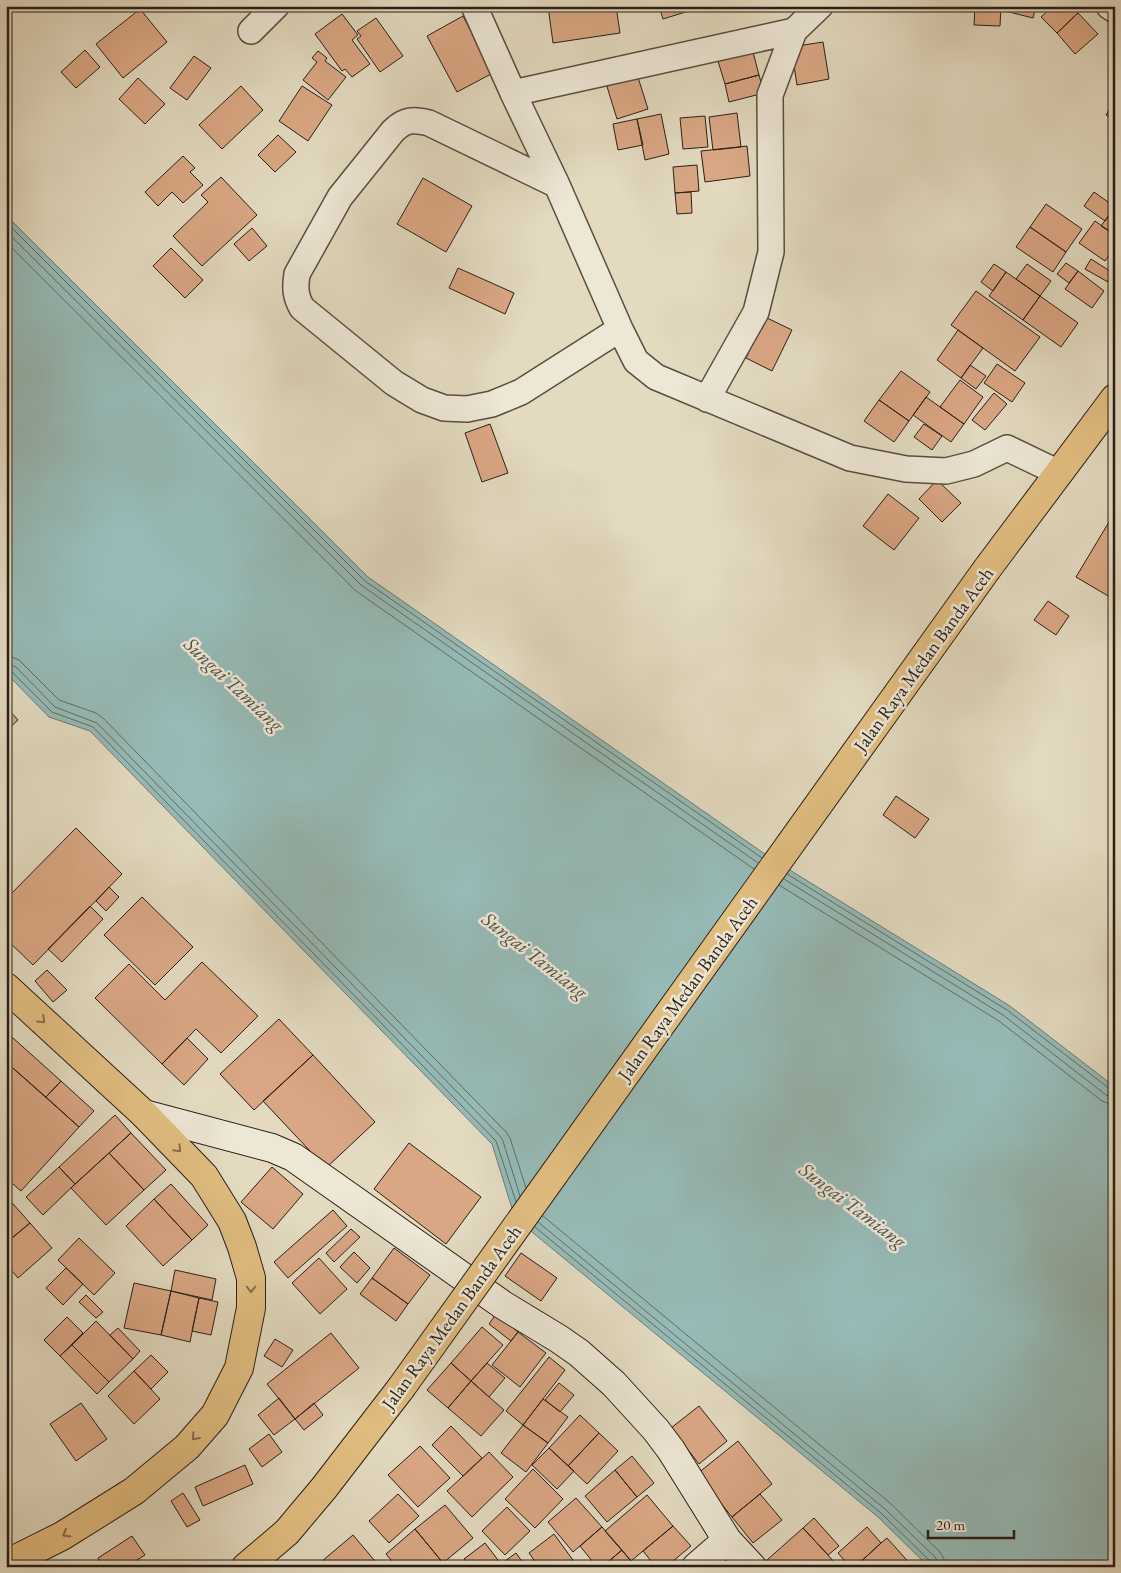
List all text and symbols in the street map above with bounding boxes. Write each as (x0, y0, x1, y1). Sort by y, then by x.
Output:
street label: Jalan Raya Medan Banda Aceh (847, 562, 999, 758)
water label: Sungai Tamiang (178, 630, 290, 737)
street label: Jalan Raya Medan Banda Aceh (611, 891, 763, 1087)
water label: Sungai Tamiang (476, 905, 594, 1005)
one-way arrow (37, 1014, 46, 1023)
one-way arrow (172, 1143, 181, 1152)
water label: Sungai Tamiang (794, 1156, 912, 1254)
street label: Jalan Raya Medan Banda Aceh (375, 1220, 527, 1416)
one-way arrow (246, 1286, 256, 1293)
one-way arrow (192, 1432, 201, 1441)
scale bar (928, 1508, 1015, 1540)
text: 20 m (936, 1515, 965, 1534)
one-way arrow (62, 1528, 71, 1538)

